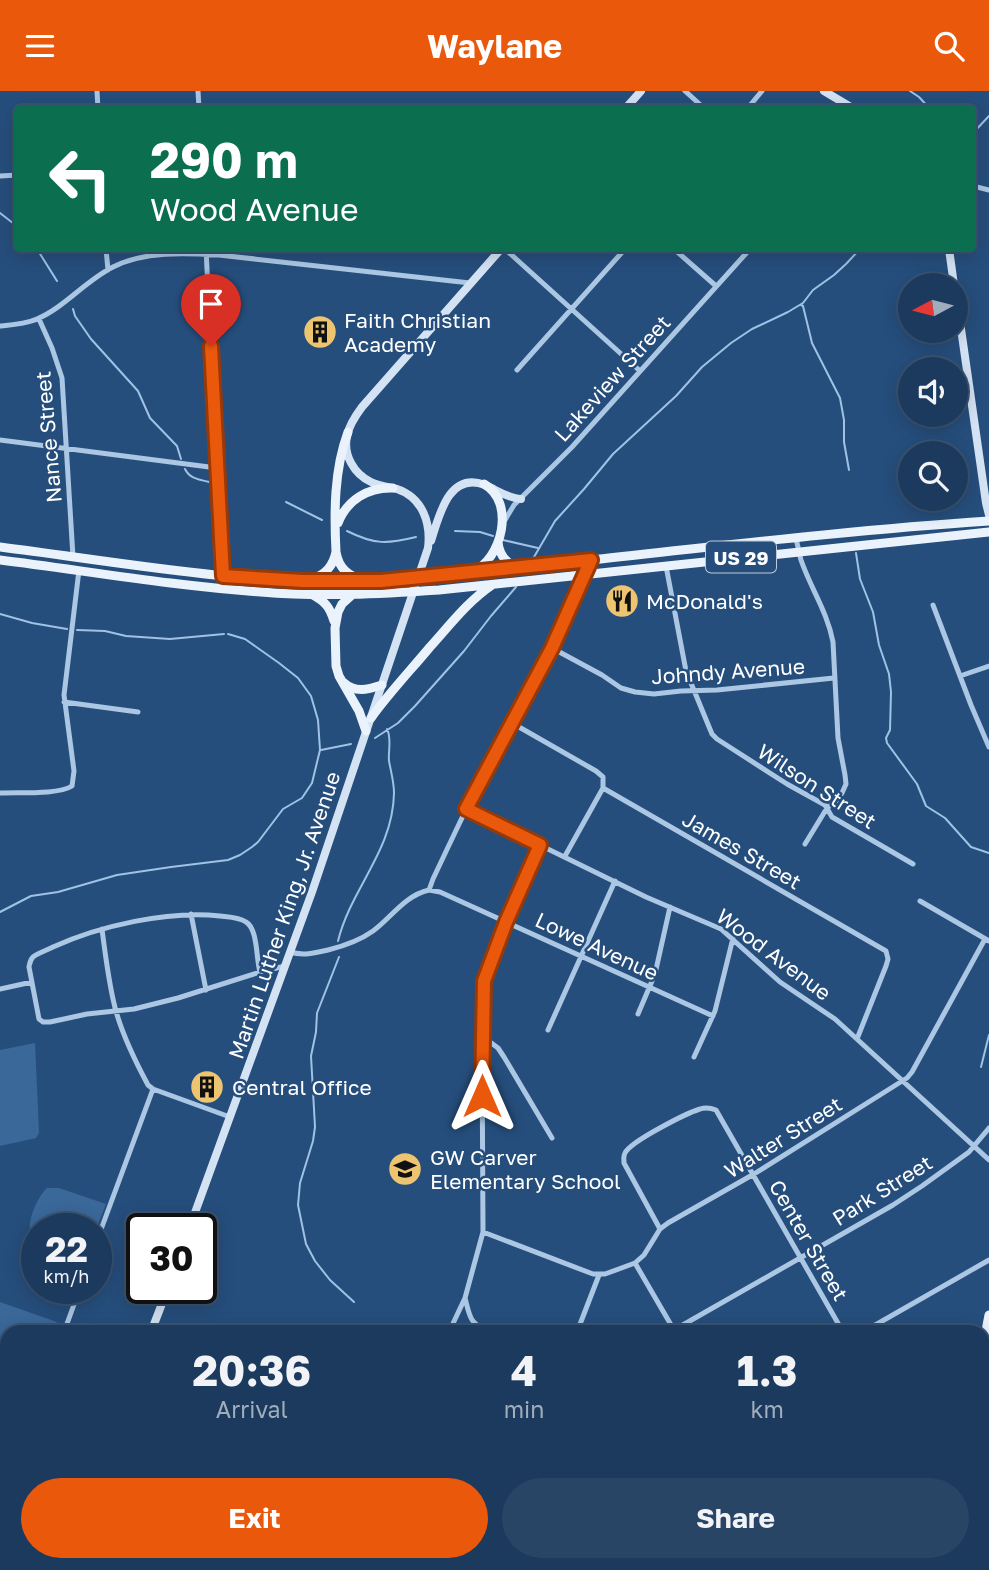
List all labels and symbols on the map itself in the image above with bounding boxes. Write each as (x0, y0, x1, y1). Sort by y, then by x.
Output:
north arrow (898, 273, 968, 343)
pin (181, 274, 241, 346)
place label: Faith Christian Academy (344, 307, 491, 357)
street label: Lakeview Street (548, 309, 676, 447)
building icon: Faith Christian Academy (301, 313, 339, 351)
street label: Nance Street (29, 370, 67, 504)
road number: US 29 (706, 541, 776, 572)
restaurant icon: McDonald's (603, 582, 641, 620)
place label: McDonald's (646, 588, 763, 614)
street label: Johndy Avenue (650, 653, 806, 689)
street label: Wilson Street (753, 738, 881, 834)
street label: Martin Luther King, Jr. Avenue (222, 768, 346, 1062)
street label: James Street (678, 806, 806, 894)
street label: Wood Avenue (712, 902, 836, 1006)
street label: Lowe Avenue (531, 906, 663, 986)
position arrow (445, 1059, 519, 1133)
building icon: Central Office (188, 1068, 226, 1106)
place label: Central Office (232, 1074, 372, 1100)
street label: Walter Street (719, 1091, 847, 1183)
place label: GW Carver Elementary School (430, 1144, 621, 1194)
street label: Park Street (827, 1149, 937, 1231)
school or university icon: GW Carver Elementary School (386, 1150, 424, 1188)
street label: Center Street (764, 1175, 854, 1305)
speed limit sign: 30 (126, 1213, 217, 1304)

